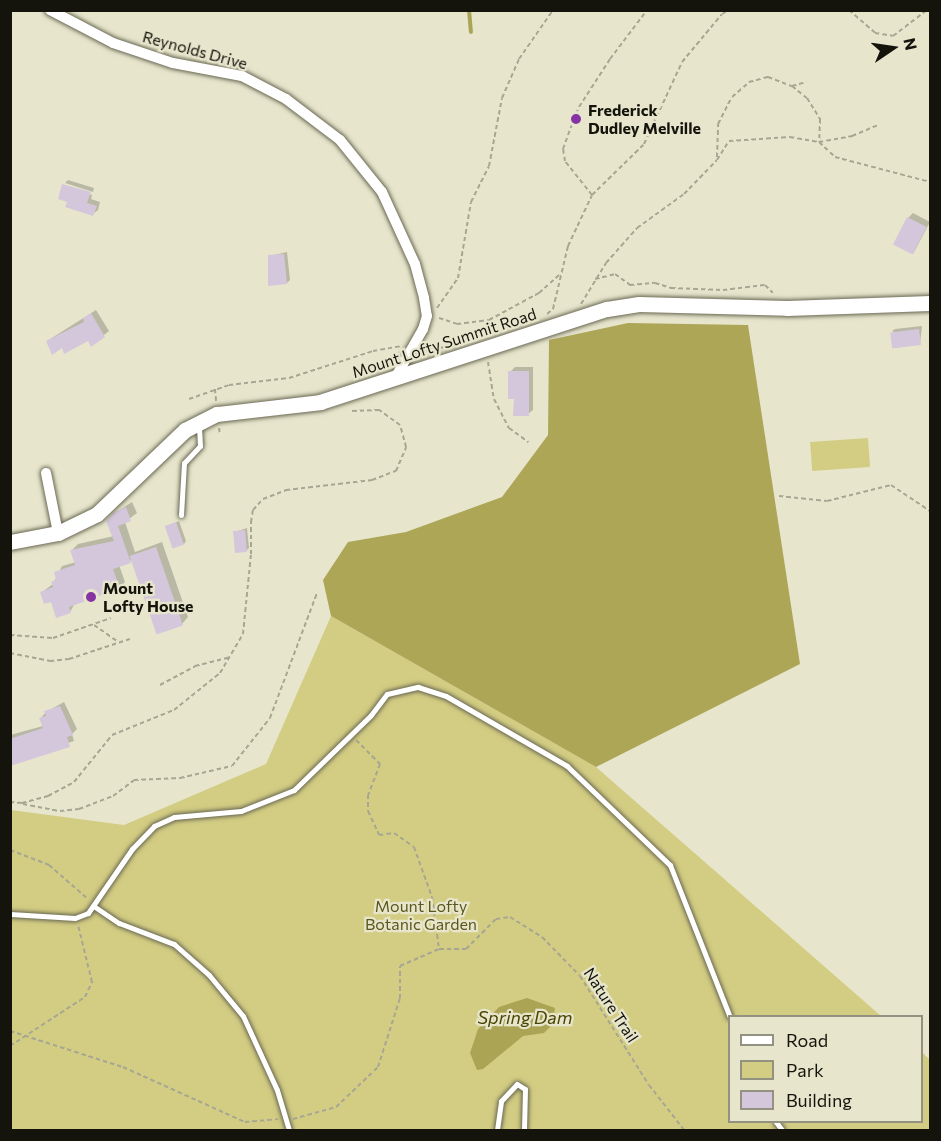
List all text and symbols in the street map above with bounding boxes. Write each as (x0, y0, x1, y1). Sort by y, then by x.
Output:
north arrow (863, 18, 923, 78)
street label: Reynolds Drive (140, 27, 250, 73)
text: N (900, 36, 922, 52)
place label: Frederick Dudley Melville (588, 100, 701, 138)
marker: Frederick Dudley Melville (569, 112, 583, 126)
street label: Mount Lofty Summit Road (349, 304, 539, 382)
place label: Mount Lofty House (103, 578, 194, 616)
marker: Mount Lofty House (84, 590, 98, 604)
park label: Mount Lofty Botanic Garden (365, 896, 477, 934)
street label: Nature Trail (580, 964, 642, 1046)
water label: Spring Dam (478, 1006, 572, 1028)
legend (728, 1015, 923, 1123)
text: Road (786, 1029, 828, 1051)
text: Park (786, 1059, 824, 1081)
text: Building (786, 1089, 852, 1111)

